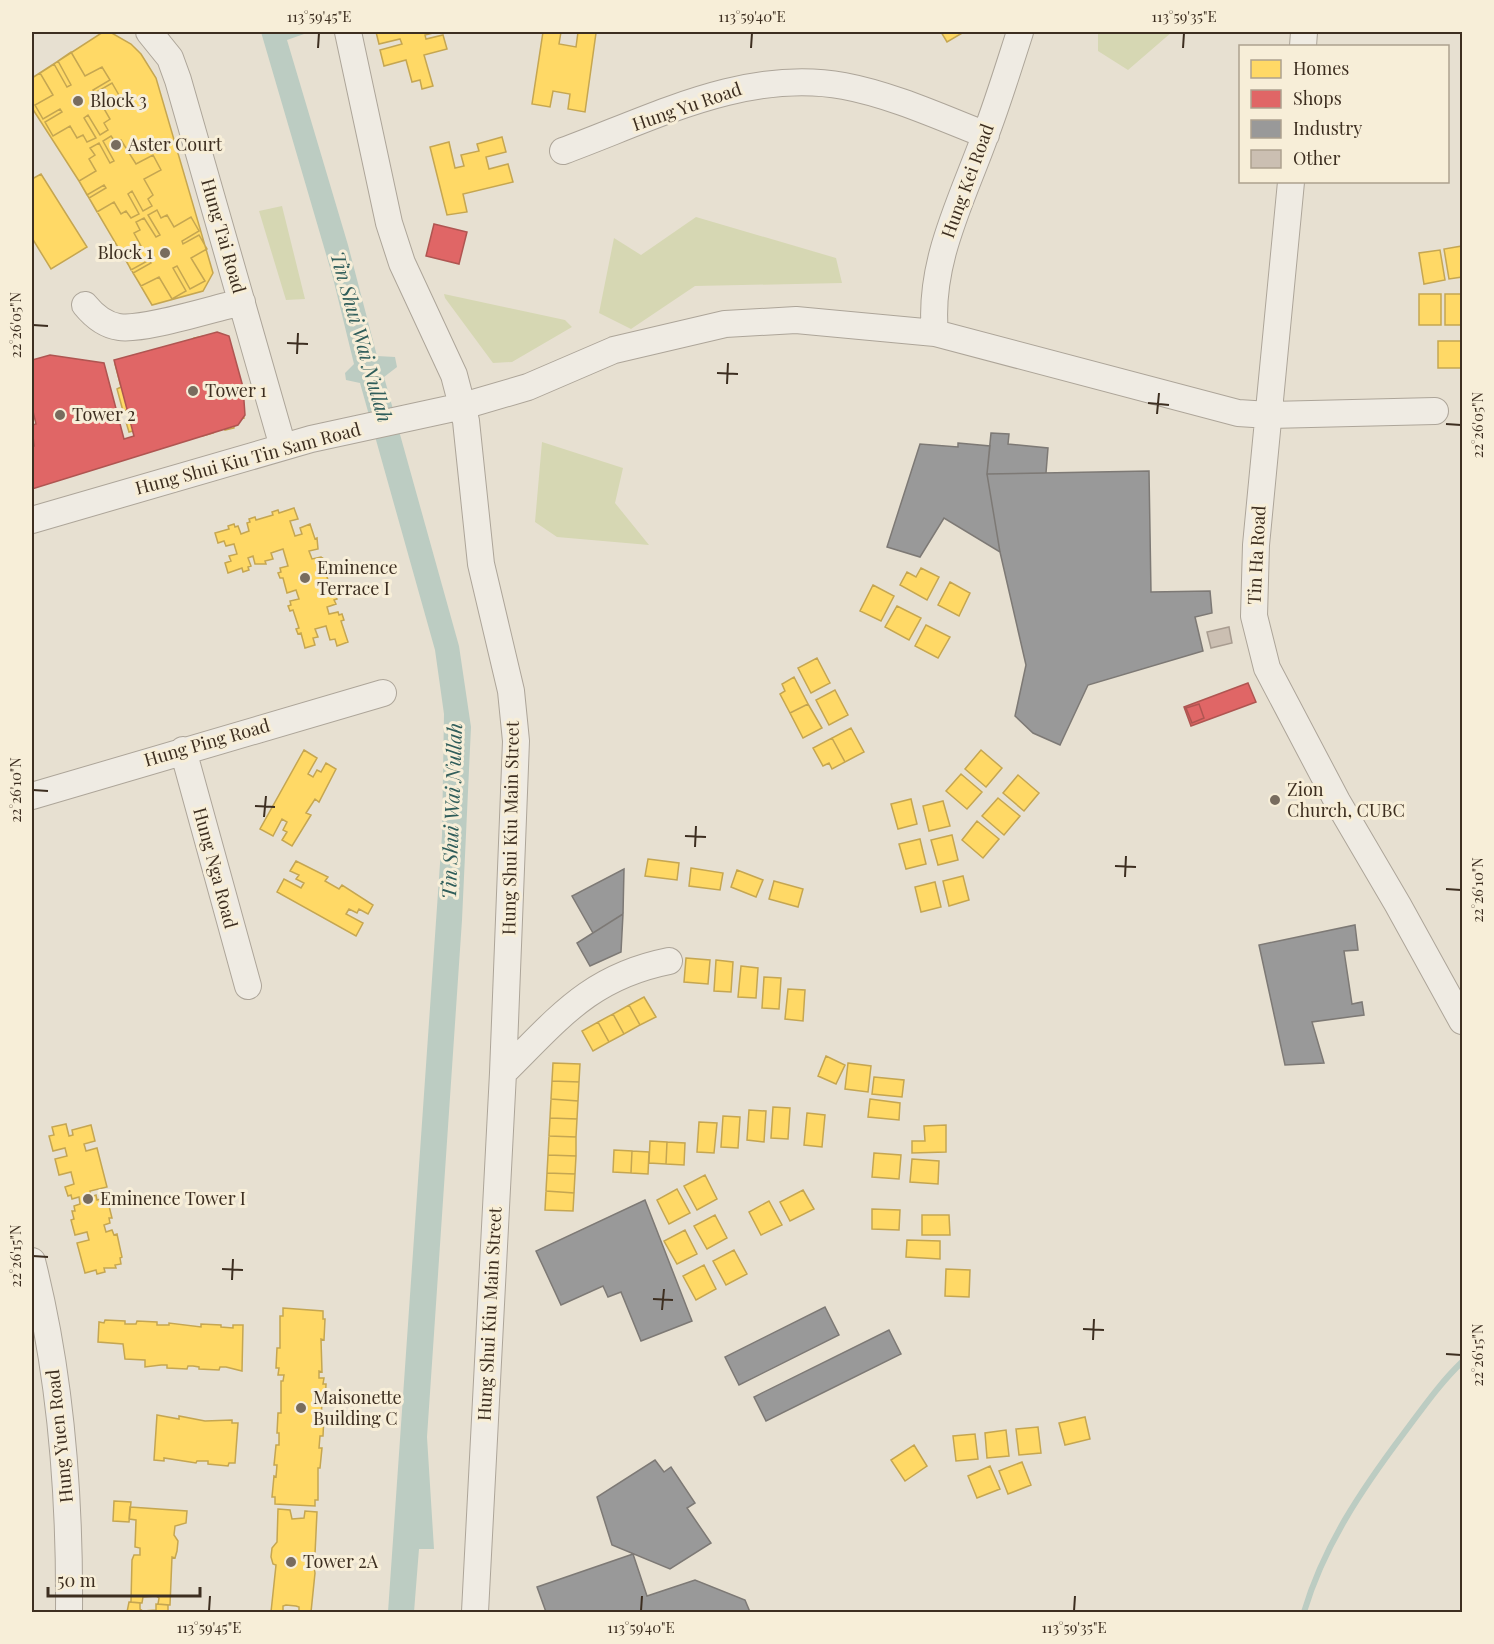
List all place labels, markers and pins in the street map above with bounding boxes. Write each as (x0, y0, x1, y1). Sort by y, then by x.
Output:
place label: Block 3 (90, 88, 147, 112)
marker: Block 3 (71, 94, 85, 108)
place label: Aster Court (127, 132, 223, 156)
marker: Aster Court (109, 138, 123, 152)
place label: Block 1 (98, 240, 153, 264)
marker: Block 1 (158, 246, 172, 260)
place label: Tower 1 (205, 378, 267, 402)
marker: Tower 1 (186, 384, 200, 398)
place label: Tower 2 (72, 402, 136, 426)
marker: Tower 2 (53, 408, 67, 422)
place label: Eminence Terrace I (317, 555, 398, 600)
marker: Eminence Terrace I (298, 571, 312, 585)
place label: Zion Church, CUBC (1287, 777, 1405, 822)
marker: Zion Church, CUBC (1268, 793, 1282, 807)
place label: Eminence Tower I (100, 1186, 246, 1210)
marker: Eminence Tower I (81, 1192, 95, 1206)
place label: Maisonette Building C (313, 1385, 402, 1430)
marker: Maisonette Building C (294, 1401, 308, 1415)
place label: Tower 2A (303, 1549, 379, 1573)
marker: Tower 2A (284, 1555, 298, 1569)

